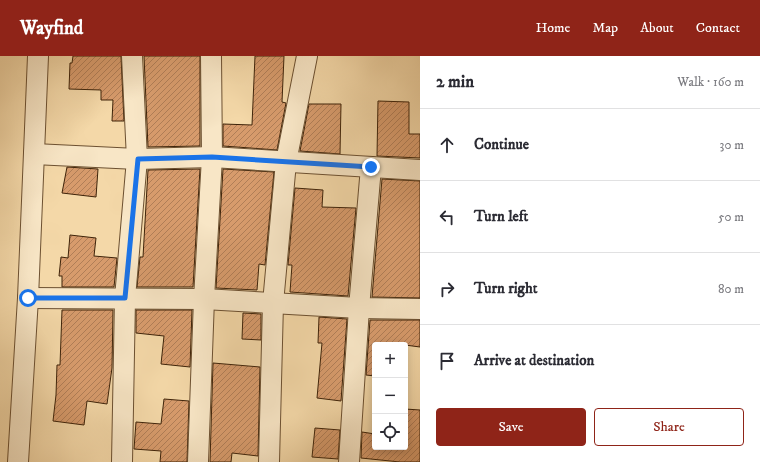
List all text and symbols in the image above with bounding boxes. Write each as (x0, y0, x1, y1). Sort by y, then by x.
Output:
text: Wayfind (20, 17, 83, 40)
text: Home (536, 19, 570, 37)
text: Map (592, 19, 618, 37)
text: About (640, 19, 674, 37)
text: Contact (696, 19, 740, 37)
text: 2 min (436, 71, 474, 93)
text: Walk · 160 m (677, 74, 744, 90)
icon: ahead (436, 134, 458, 156)
text: Continue (474, 135, 529, 154)
text: 30 m (720, 137, 744, 153)
route end (362, 158, 380, 176)
icon: left (436, 206, 458, 228)
text: Turn left (474, 207, 528, 226)
text: 50 m (718, 209, 744, 225)
icon: right (436, 278, 458, 300)
text: Turn right (474, 279, 537, 298)
text: 80 m (718, 281, 744, 297)
route start (19, 289, 37, 307)
map controls (372, 342, 408, 450)
button: + (372, 342, 408, 378)
icon: arrive (436, 350, 458, 372)
text: Arrive at destination (474, 351, 594, 370)
button: − (372, 378, 408, 414)
button: Save (436, 408, 586, 446)
button: Share (594, 408, 744, 446)
button: locate (372, 414, 408, 450)

